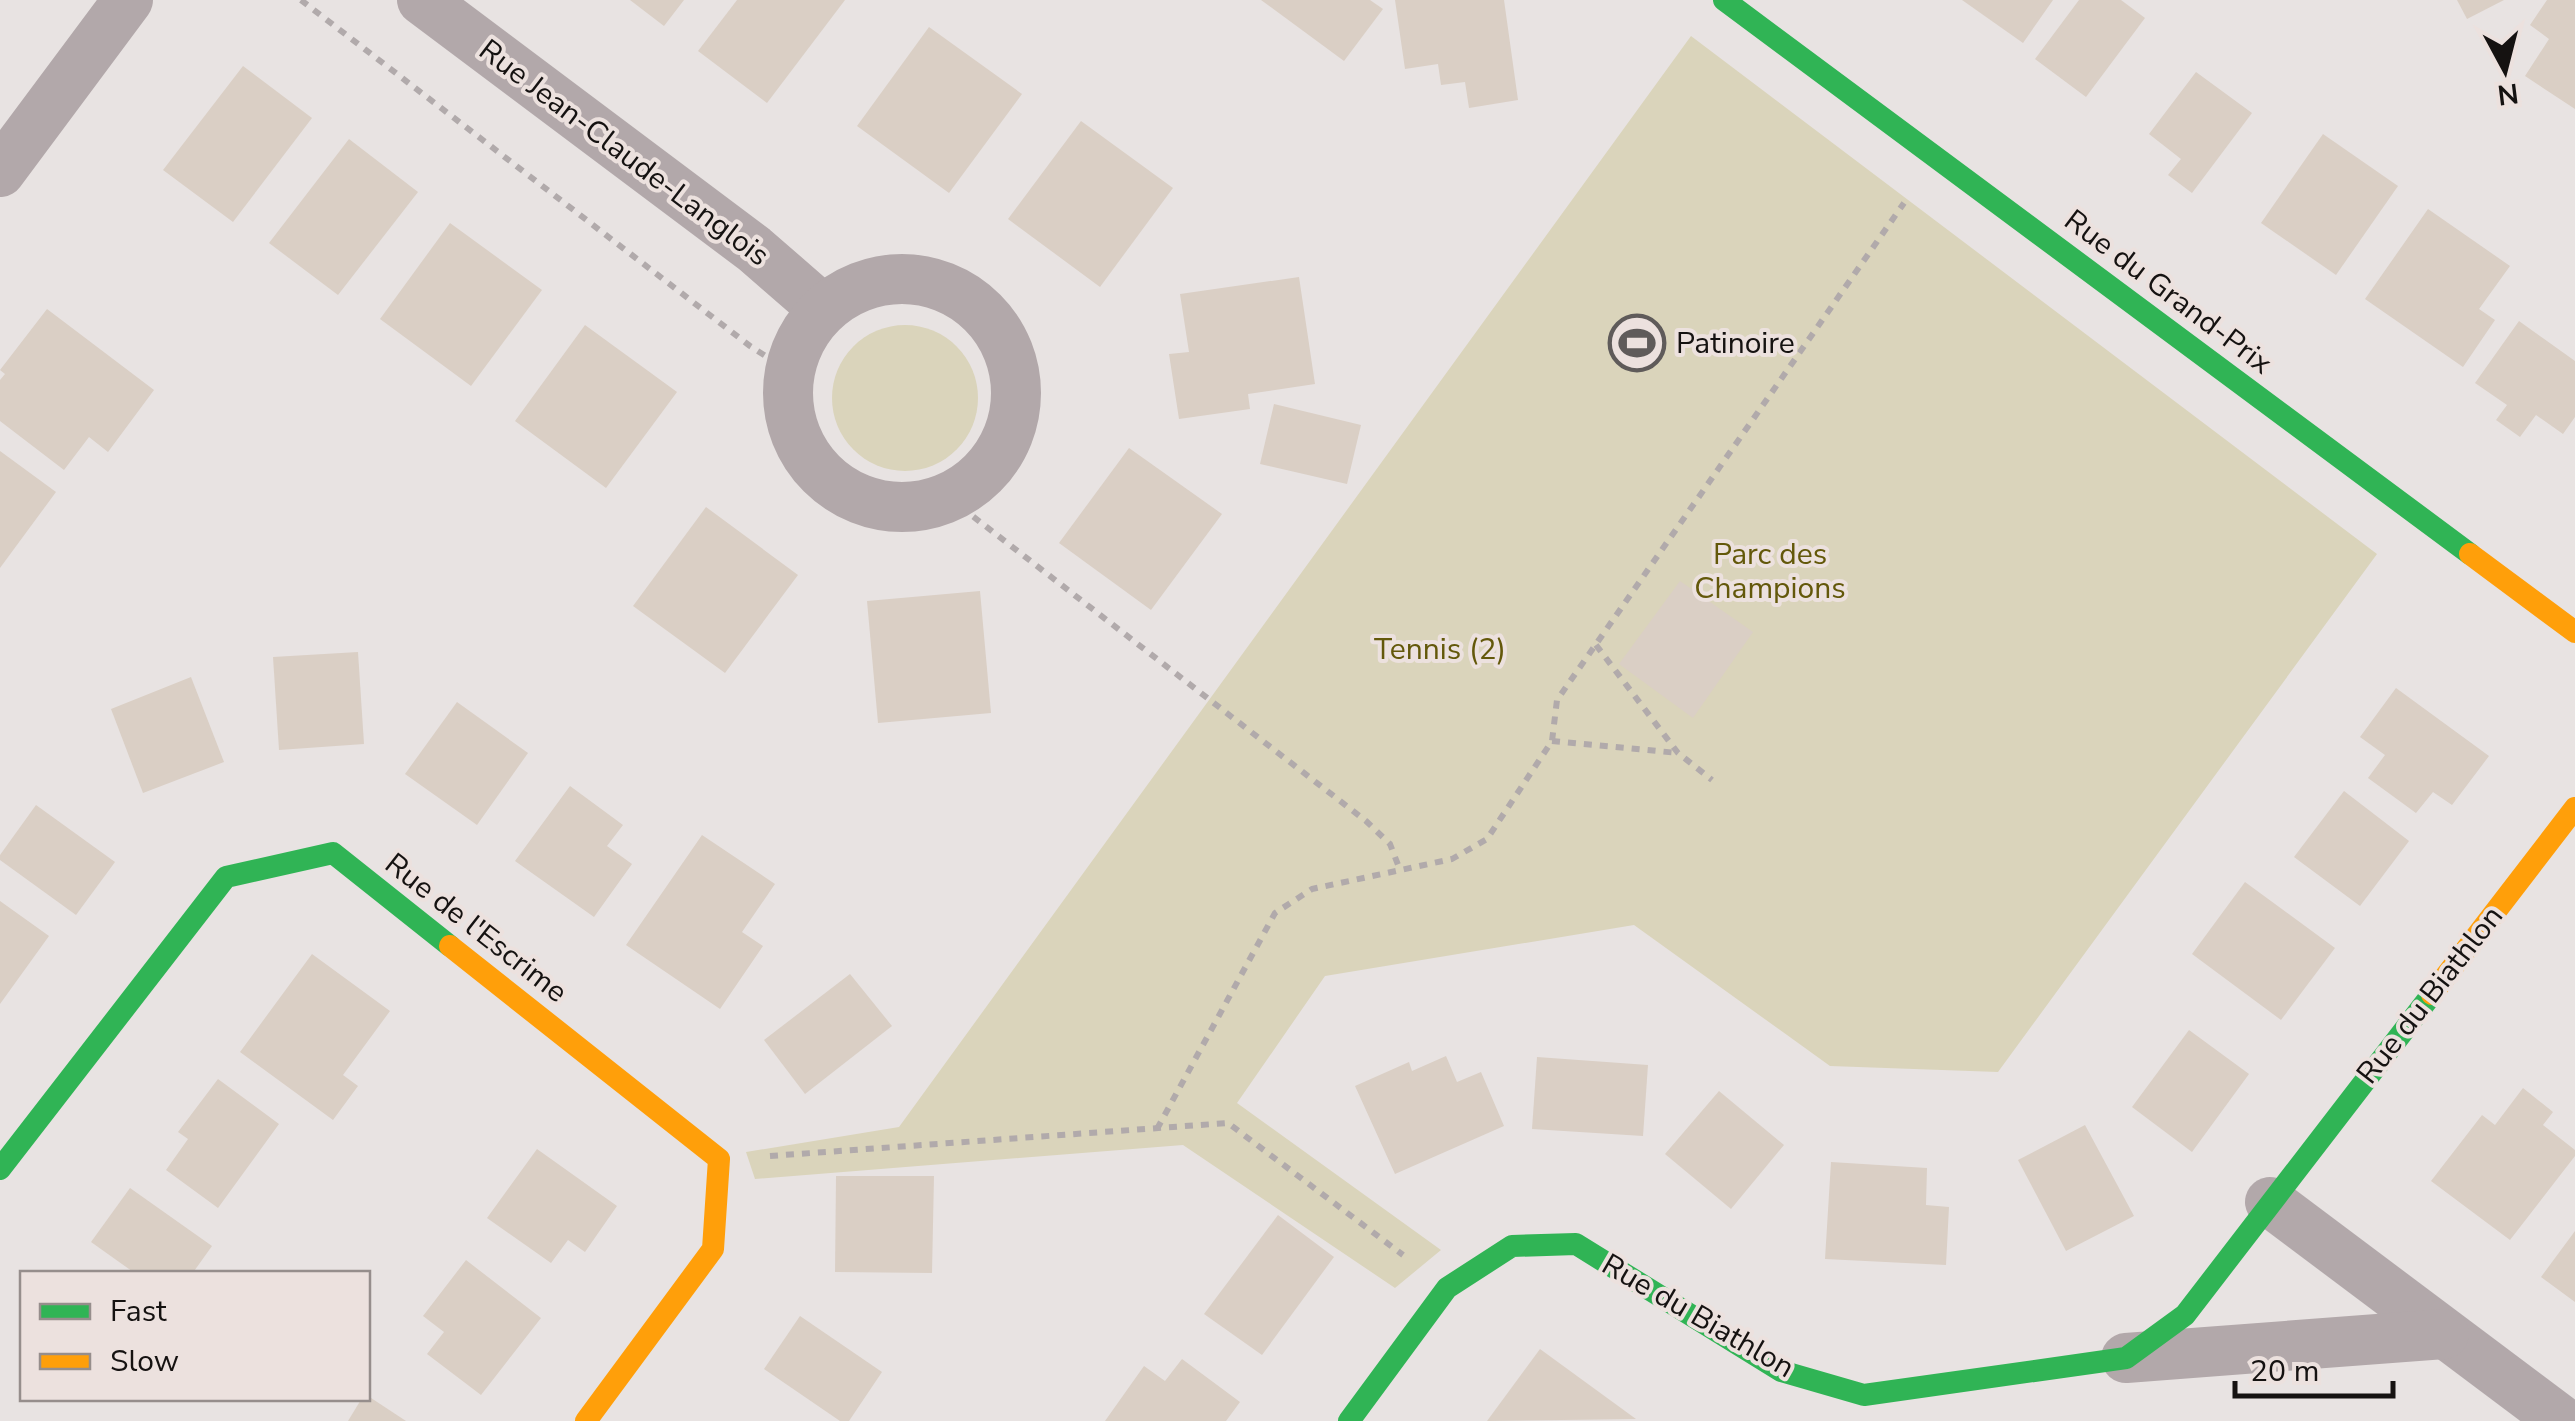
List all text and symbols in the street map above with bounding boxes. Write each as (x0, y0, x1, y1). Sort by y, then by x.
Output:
north arrow (2455, 20, 2555, 120)
street label: Rue Jean-Claude-Langlois (470, 30, 778, 276)
text: N (2495, 74, 2521, 114)
street label: Rue du Grand-Prix (2056, 200, 2280, 384)
sports icon: Patinoire (1607, 313, 1667, 373)
place label: Patinoire (1676, 323, 1795, 364)
park label: Parc des Champions (1694, 534, 1846, 609)
park label: Tennis (2) (1374, 629, 1506, 670)
street label: Rue de l'Escrime (376, 844, 576, 1012)
street label: Rue du Biathlon (2347, 897, 2513, 1093)
street label: Rue du Biathlon (1594, 1244, 1802, 1388)
legend (20, 1271, 370, 1401)
text: Fast (110, 1291, 167, 1332)
scale bar (2235, 1336, 2392, 1398)
text: Slow (110, 1341, 179, 1382)
text: 20 m (2250, 1351, 2319, 1392)

